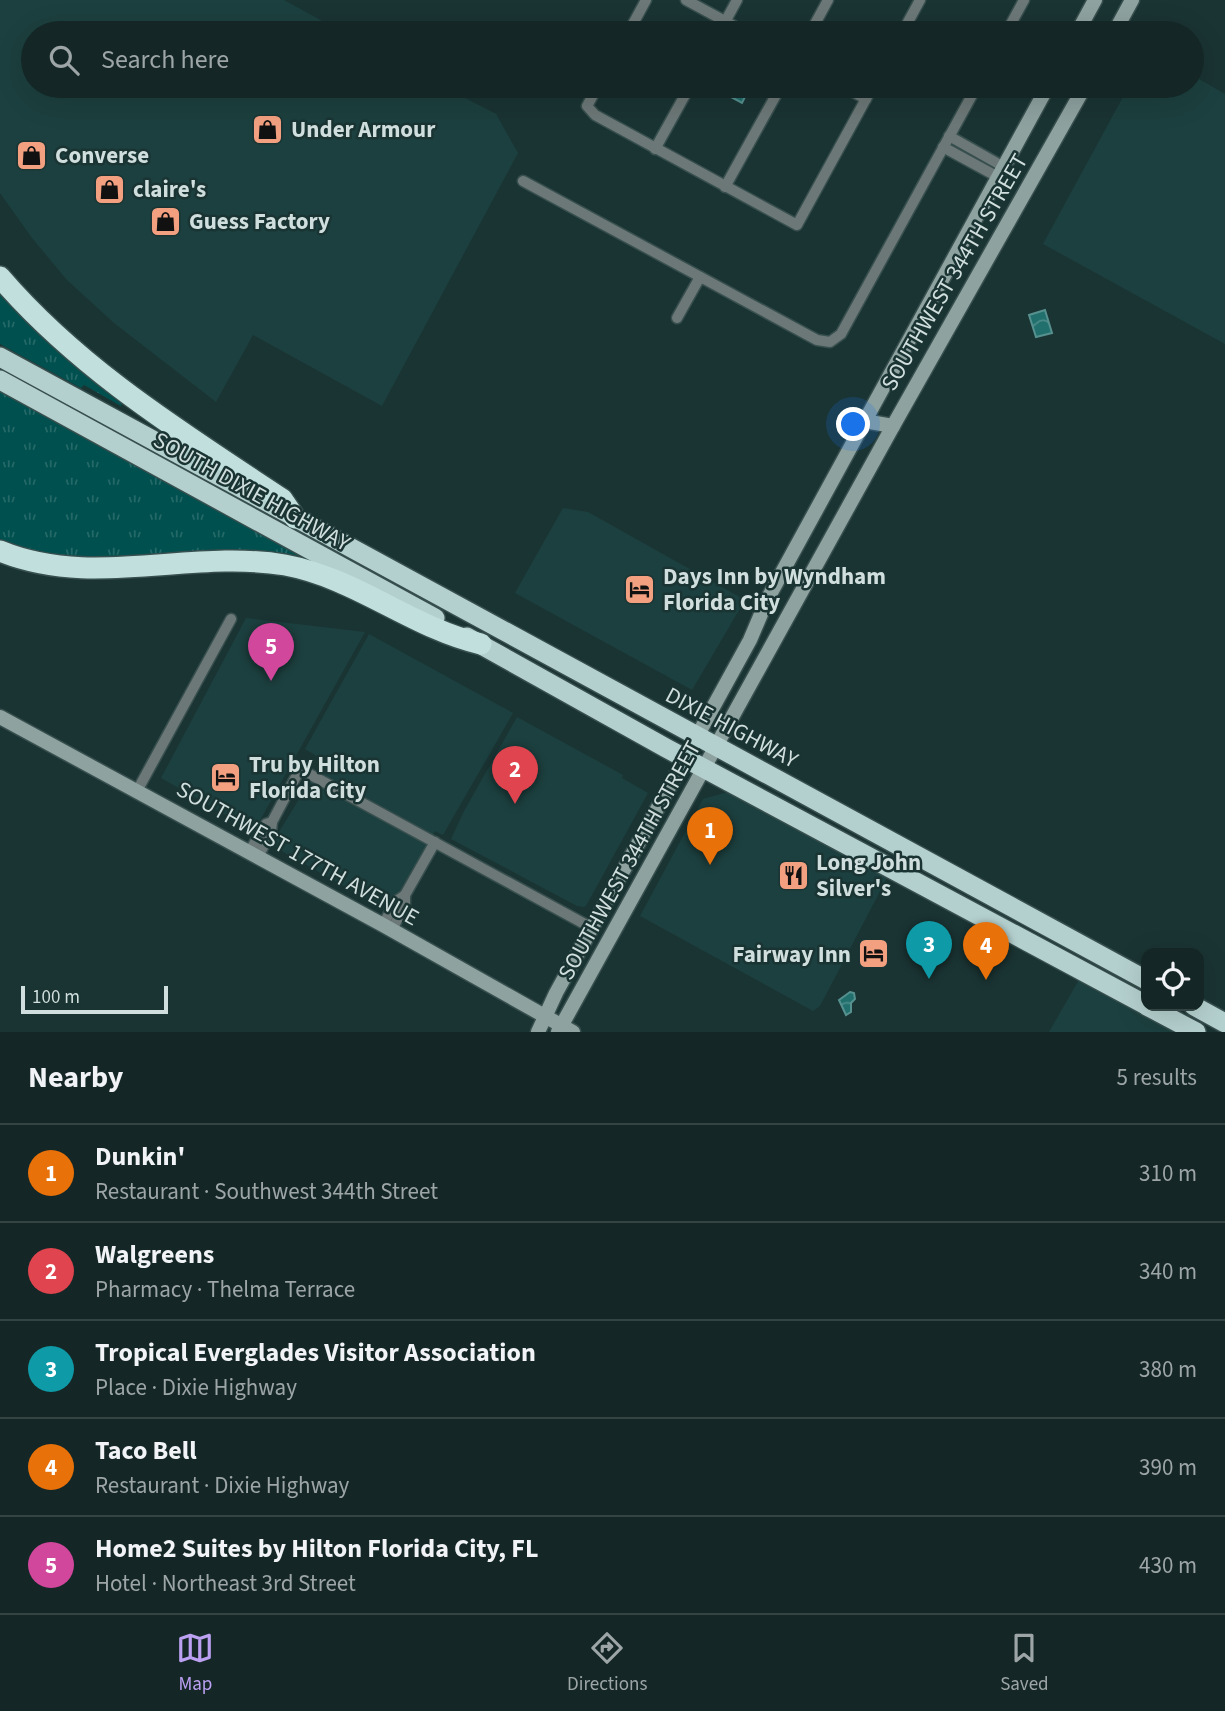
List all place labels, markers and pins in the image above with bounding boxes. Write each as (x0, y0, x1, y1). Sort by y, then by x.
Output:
shop icon: Under Armour (251, 112, 285, 146)
place label: Under Armour (291, 113, 436, 146)
shop icon: Converse (15, 138, 49, 172)
place label: Converse (55, 139, 149, 172)
shop icon: claire's (93, 172, 127, 206)
place label: claire's (133, 173, 206, 206)
shop icon: Guess Factory (149, 204, 183, 238)
place label: Guess Factory (189, 205, 330, 238)
place label: Days Inn by Wyndham Florida City (663, 560, 886, 619)
hotel icon: Days Inn by Wyndham Florida City (623, 572, 657, 606)
pin: 5 (248, 623, 294, 681)
pin: 2 (492, 746, 538, 804)
place label: Tru by Hilton Florida City (249, 748, 380, 807)
hotel icon: Tru by Hilton Florida City (209, 760, 243, 794)
pin: 1 (687, 807, 733, 865)
place label: Long John Silver's (816, 846, 921, 905)
restaurant icon: Long John Silver's (776, 858, 810, 892)
pin: 3 (906, 921, 952, 979)
pin: 4 (963, 922, 1009, 980)
hotel icon: Fairway Inn (857, 937, 891, 971)
place label: Fairway Inn (733, 938, 851, 971)

